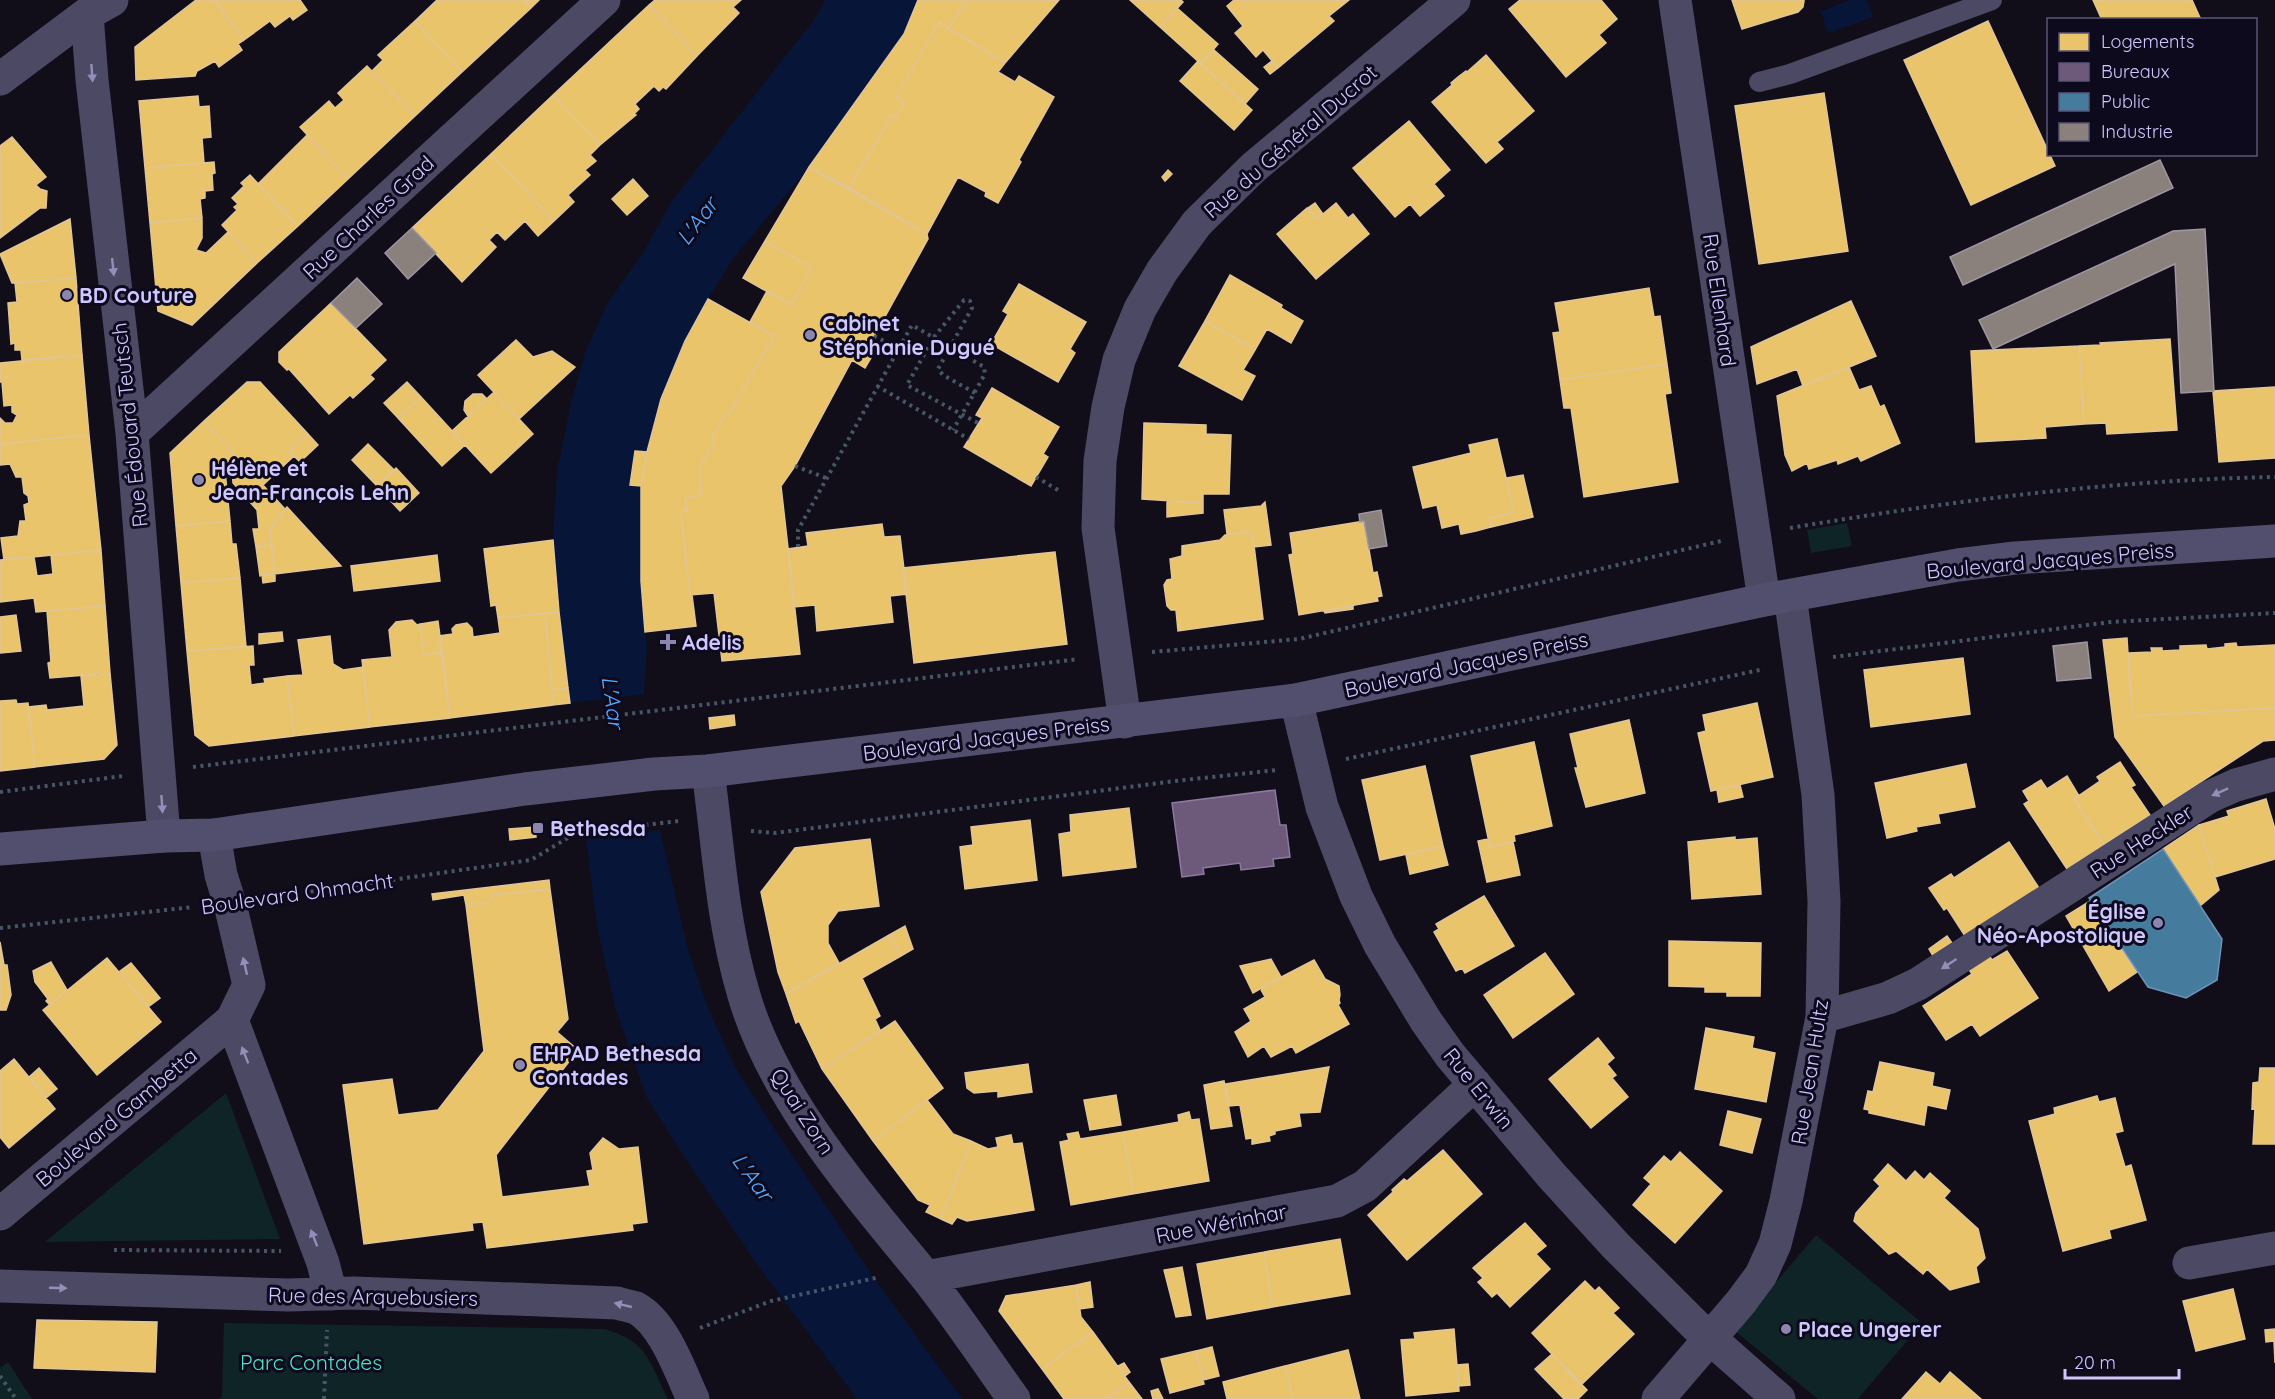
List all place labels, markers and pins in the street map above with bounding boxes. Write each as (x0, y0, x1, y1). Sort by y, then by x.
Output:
place label: BD Couture (79, 282, 194, 308)
marker: BD Couture (60, 288, 74, 302)
place label: Cabinet Stéphanie Dugué (822, 310, 995, 360)
marker: Cabinet Stéphanie Dugué (803, 328, 817, 342)
place label: Hélène et Jean-François Lehn (211, 455, 409, 505)
marker: Hélène et Jean-François Lehn (192, 473, 206, 487)
place label: Adelis (682, 629, 742, 655)
marker: Adelis (659, 633, 677, 651)
place label: Bethesda (550, 815, 646, 841)
marker: Bethesda (531, 821, 545, 835)
place label: Église Néo-Apostolique (1977, 898, 2146, 948)
marker: Église Néo-Apostolique (2151, 916, 2165, 930)
place label: EHPAD Bethesda Contades (532, 1040, 701, 1090)
marker: EHPAD Bethesda Contades (513, 1058, 527, 1072)
place label: Place Ungerer (1798, 1316, 1942, 1342)
marker: Place Ungerer (1779, 1322, 1793, 1336)

